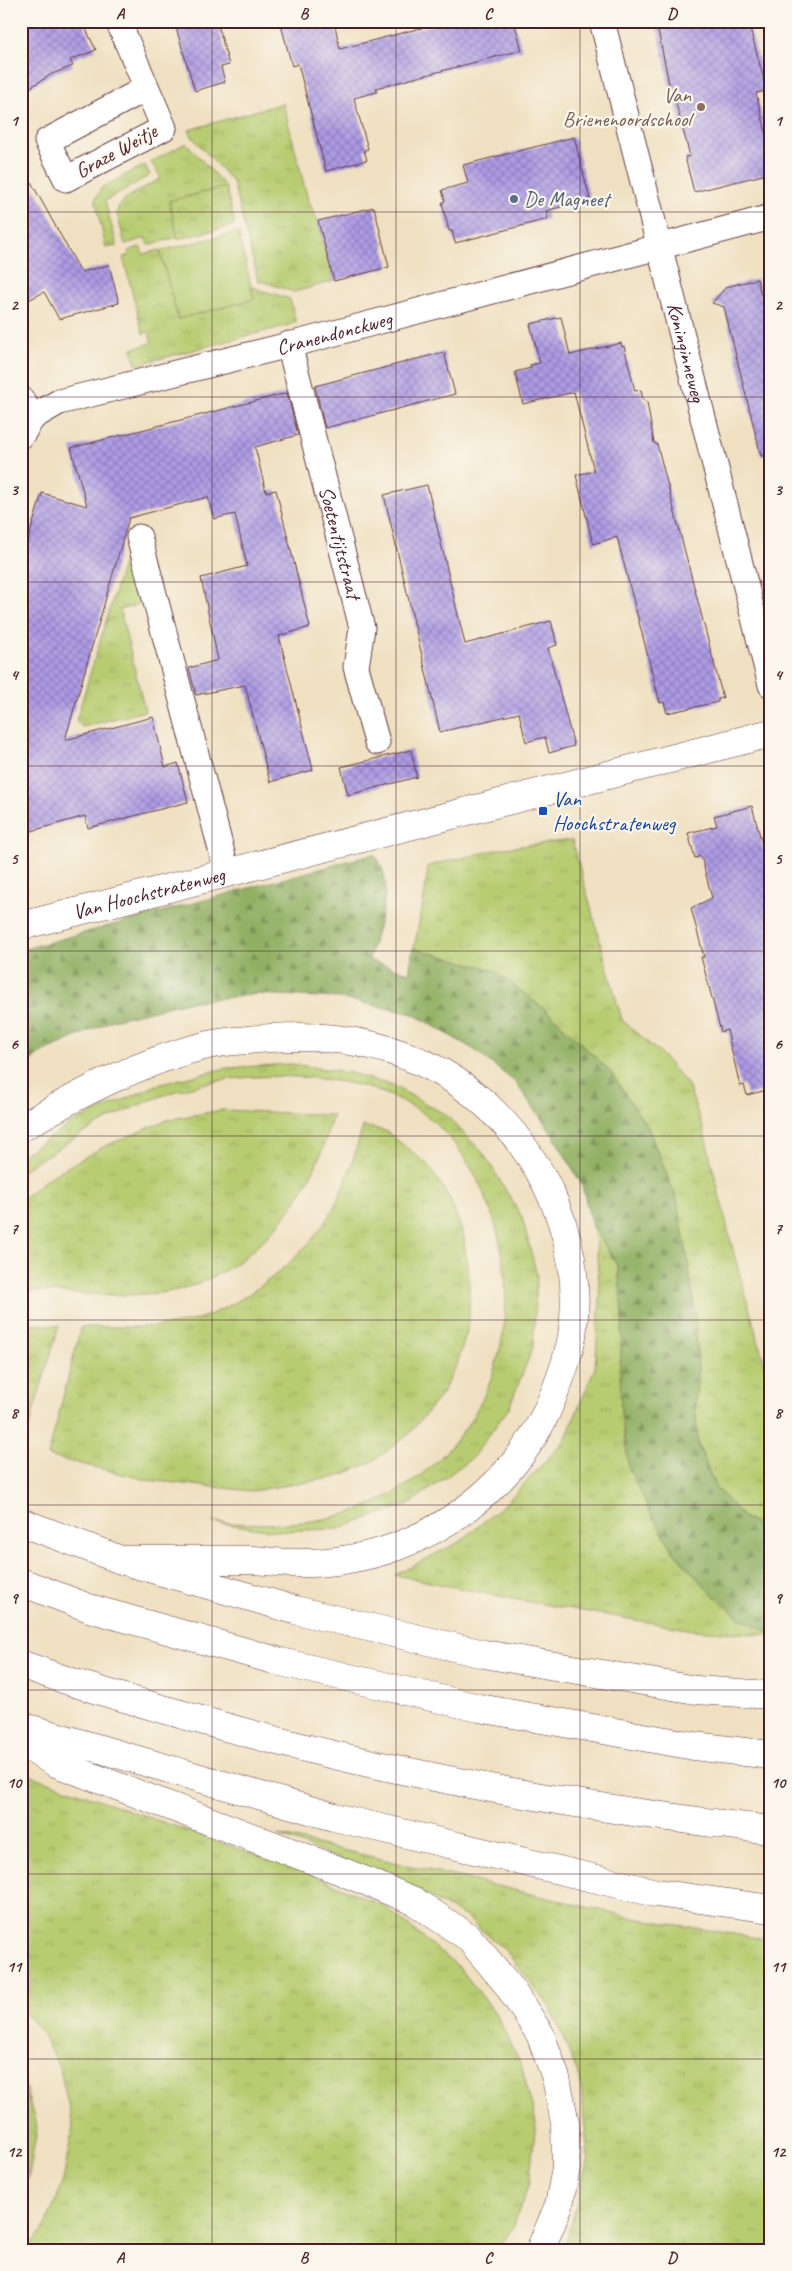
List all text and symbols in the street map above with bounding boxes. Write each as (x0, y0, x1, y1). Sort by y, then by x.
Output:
text: A (116, 4, 126, 24)
text: B (300, 4, 310, 24)
text: C (484, 4, 494, 24)
text: D (667, 4, 678, 24)
place label: Van Brienenoordschool (563, 82, 694, 132)
marker: Van Brienenoordschool (695, 101, 707, 113)
text: 1 (10, 111, 19, 131)
text: 1 (774, 111, 783, 131)
street label: Graze Weitje (71, 117, 162, 184)
place label: De Magneet (524, 186, 612, 212)
marker: De Magneet (508, 193, 520, 205)
text: 2 (10, 295, 19, 315)
text: 2 (774, 295, 783, 315)
street label: Koninginneweg (661, 300, 712, 407)
street label: Cranendonckweg (274, 305, 396, 361)
text: 3 (10, 480, 19, 500)
text: 3 (774, 480, 783, 500)
street label: Soetentijtstraat (313, 483, 368, 605)
text: 4 (10, 665, 19, 685)
text: 4 (774, 665, 783, 685)
place label: Van Hoochstratenweg (553, 786, 677, 836)
marker: Van Hoochstratenweg (537, 805, 549, 817)
text: 5 (11, 849, 20, 869)
text: 5 (775, 849, 784, 869)
street label: Van Hoochstratenweg (70, 861, 229, 925)
text: 6 (10, 1034, 19, 1054)
text: 6 (774, 1034, 783, 1054)
text: 7 (10, 1219, 19, 1239)
text: 7 (774, 1219, 783, 1239)
text: 8 (10, 1403, 19, 1423)
text: 8 (774, 1403, 783, 1423)
text: 9 (10, 1588, 19, 1608)
text: 9 (774, 1588, 783, 1608)
text: 10 (7, 1773, 23, 1793)
text: 10 (771, 1773, 787, 1793)
text: 11 (7, 1957, 23, 1977)
text: 11 (771, 1957, 787, 1977)
text: 12 (7, 2142, 23, 2162)
text: 12 (771, 2142, 787, 2162)
text: A (116, 2248, 126, 2268)
text: B (300, 2248, 310, 2268)
text: C (484, 2248, 494, 2268)
text: D (667, 2248, 678, 2268)

